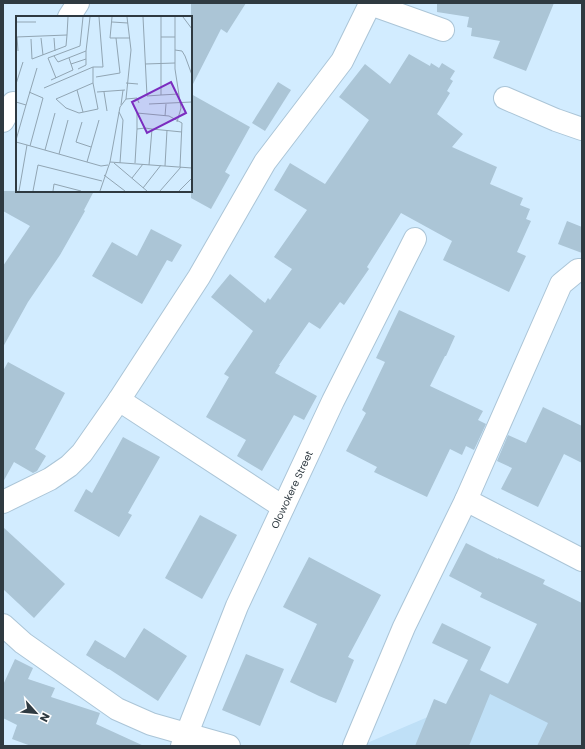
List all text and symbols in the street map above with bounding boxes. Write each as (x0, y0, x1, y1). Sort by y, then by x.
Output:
inset map (16, 16, 192, 192)
street label: Olowokere Street (267, 448, 316, 531)
north arrow (16, 693, 56, 733)
text: N (36, 710, 54, 725)

